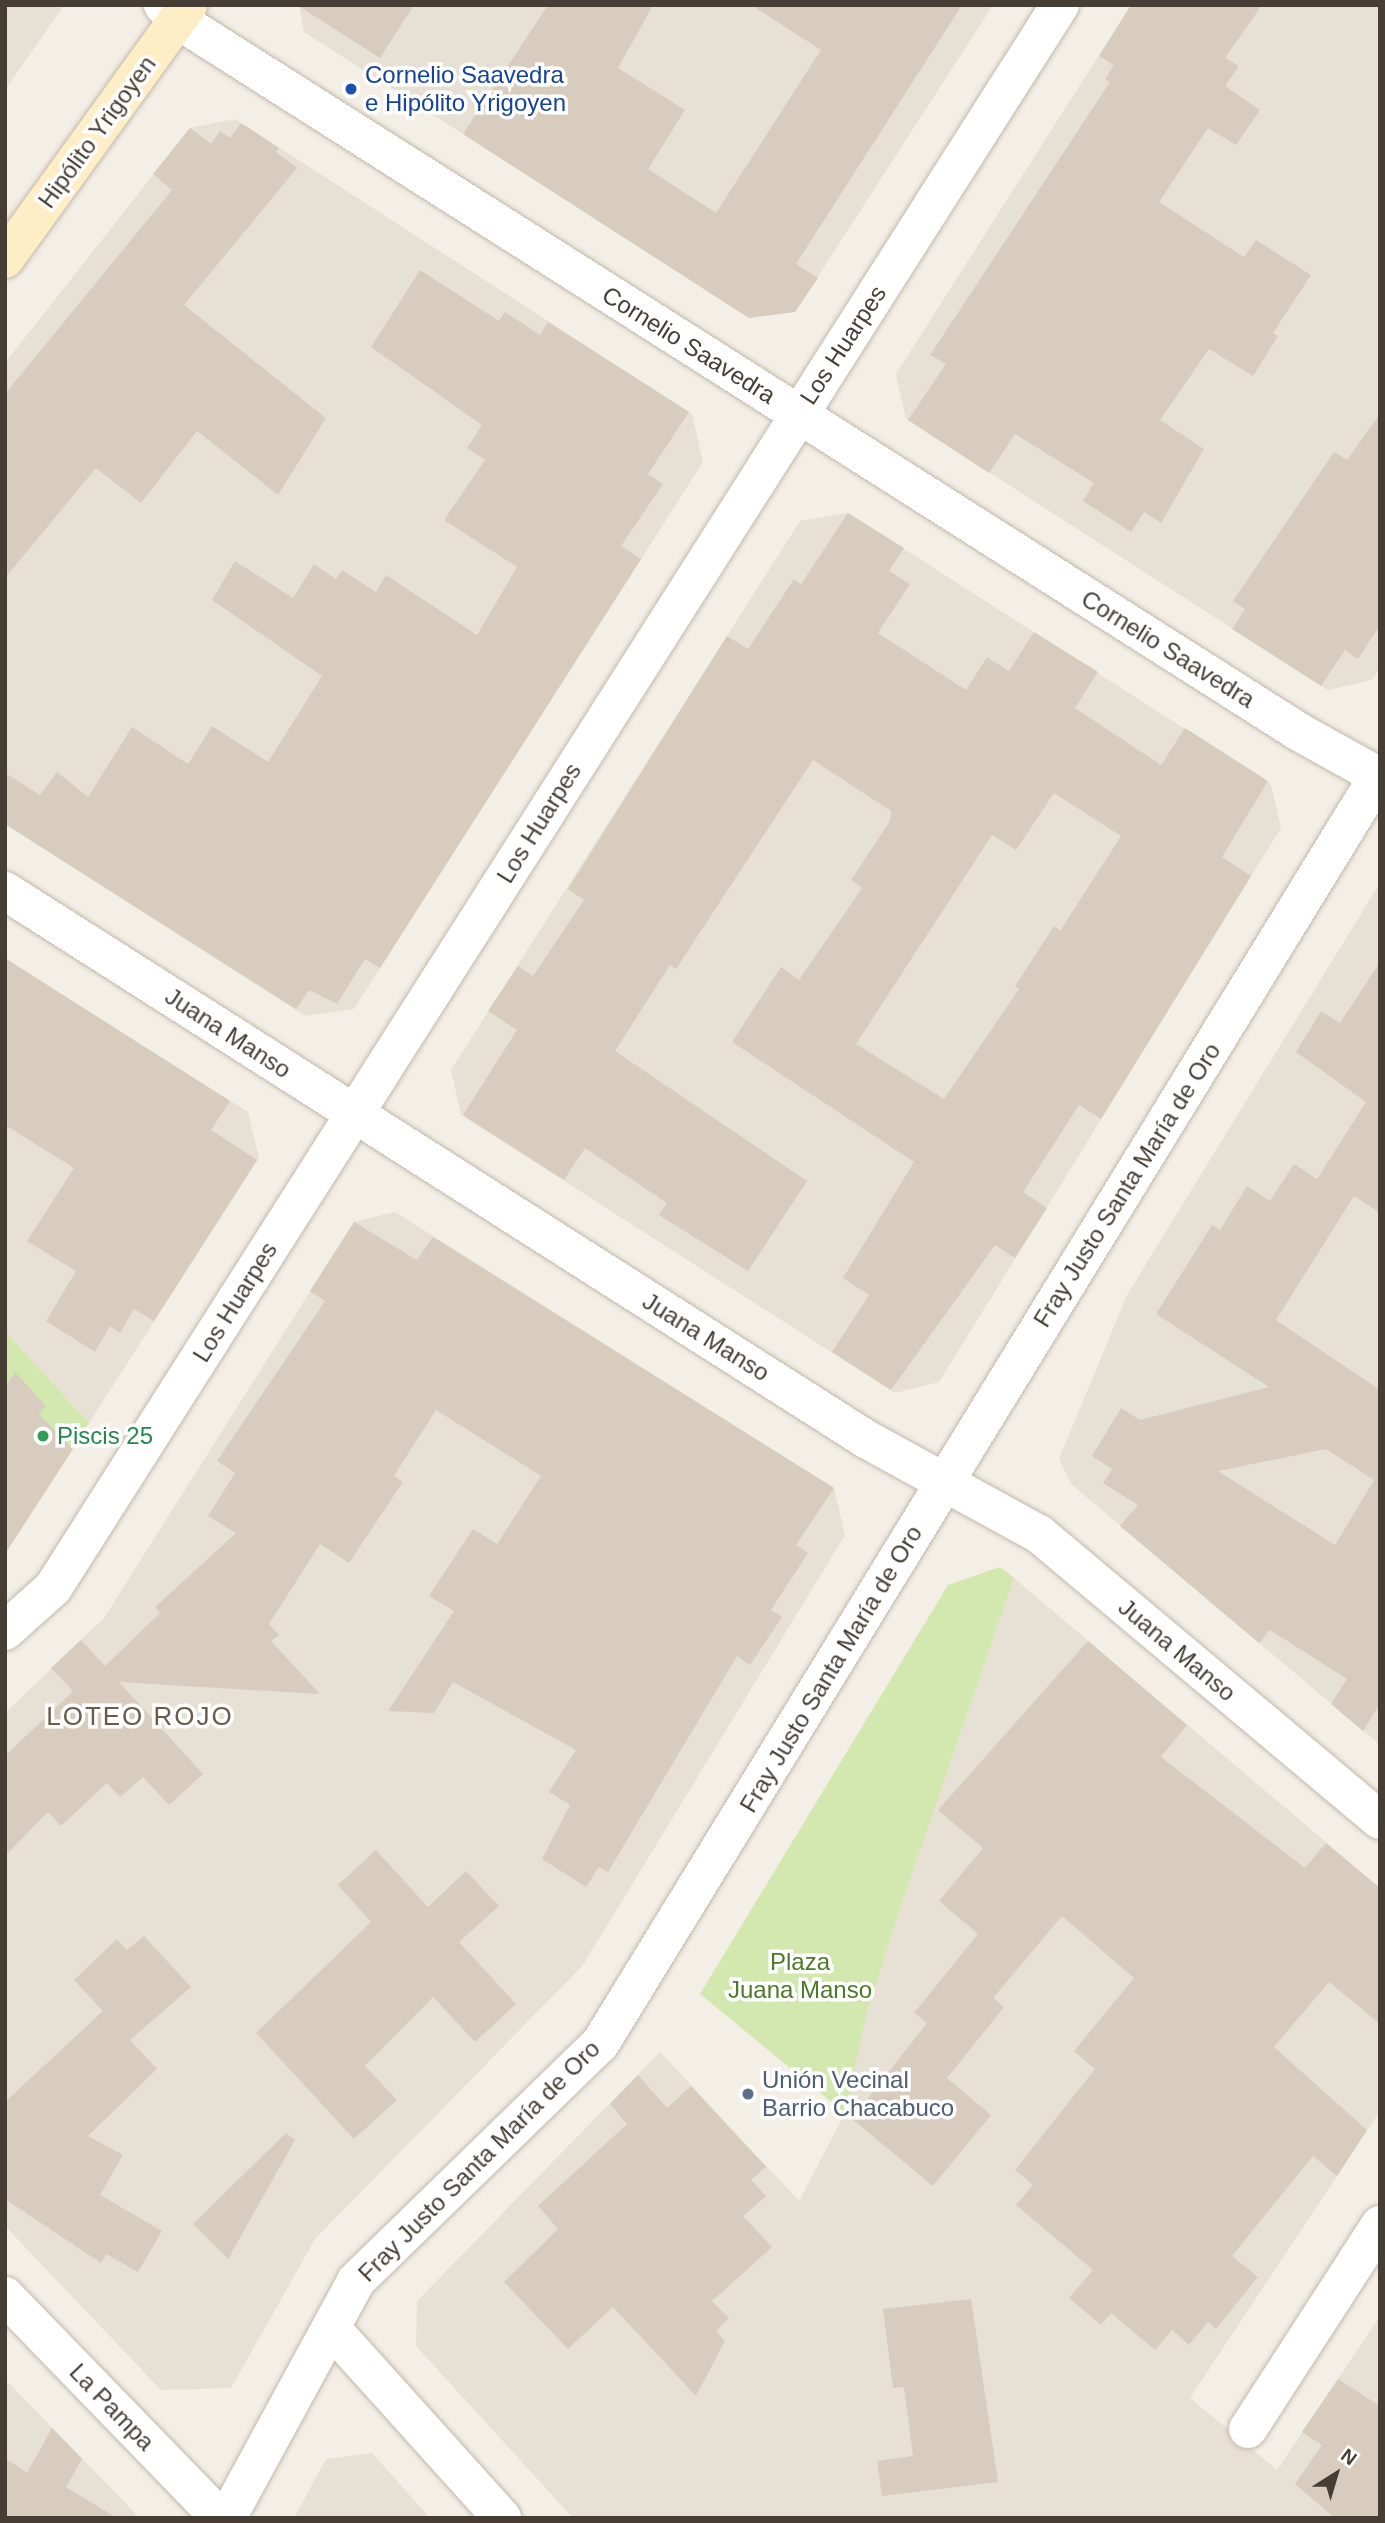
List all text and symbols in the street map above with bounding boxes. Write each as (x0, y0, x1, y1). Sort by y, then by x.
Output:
street label: Hipólito Yrigoyen (32, 50, 162, 214)
place label: Cornelio Saavedra e Hipólito Yrigoyen (365, 61, 566, 117)
marker: Cornelio Saavedra e Hipólito Yrigoyen (343, 81, 359, 97)
street label: Cornelio Saavedra (597, 280, 781, 410)
street label: Los Huarpes (794, 280, 892, 410)
street label: Cornelio Saavedra (1076, 584, 1260, 714)
street label: Los Huarpes (491, 758, 587, 888)
street label: Juana Manso (160, 982, 296, 1084)
street label: Fray Justo Santa María de Oro (1027, 1038, 1227, 1332)
street label: Los Huarpes (187, 1237, 283, 1367)
street label: Juana Manso (637, 1287, 775, 1387)
place label: Piscis 25 (57, 1422, 153, 1450)
marker: Piscis 25 (35, 1428, 51, 1444)
street label: Fray Justo Santa María de Oro (734, 1520, 928, 1818)
street label: Juana Manso (1113, 1593, 1241, 1707)
district label: LOTEO ROJO (47, 1701, 233, 1733)
park label: Plaza Juana Manso (728, 1948, 872, 2004)
street label: Fray Justo Santa María de Oro (352, 2034, 606, 2288)
place label: Unión Vecinal Barrio Chacabuco (762, 2066, 954, 2122)
marker: Unión Vecinal Barrio Chacabuco (740, 2086, 756, 2102)
street label: La Pampa (64, 2358, 160, 2456)
north arrow (1301, 2439, 1371, 2509)
text: N (1337, 2444, 1361, 2469)

